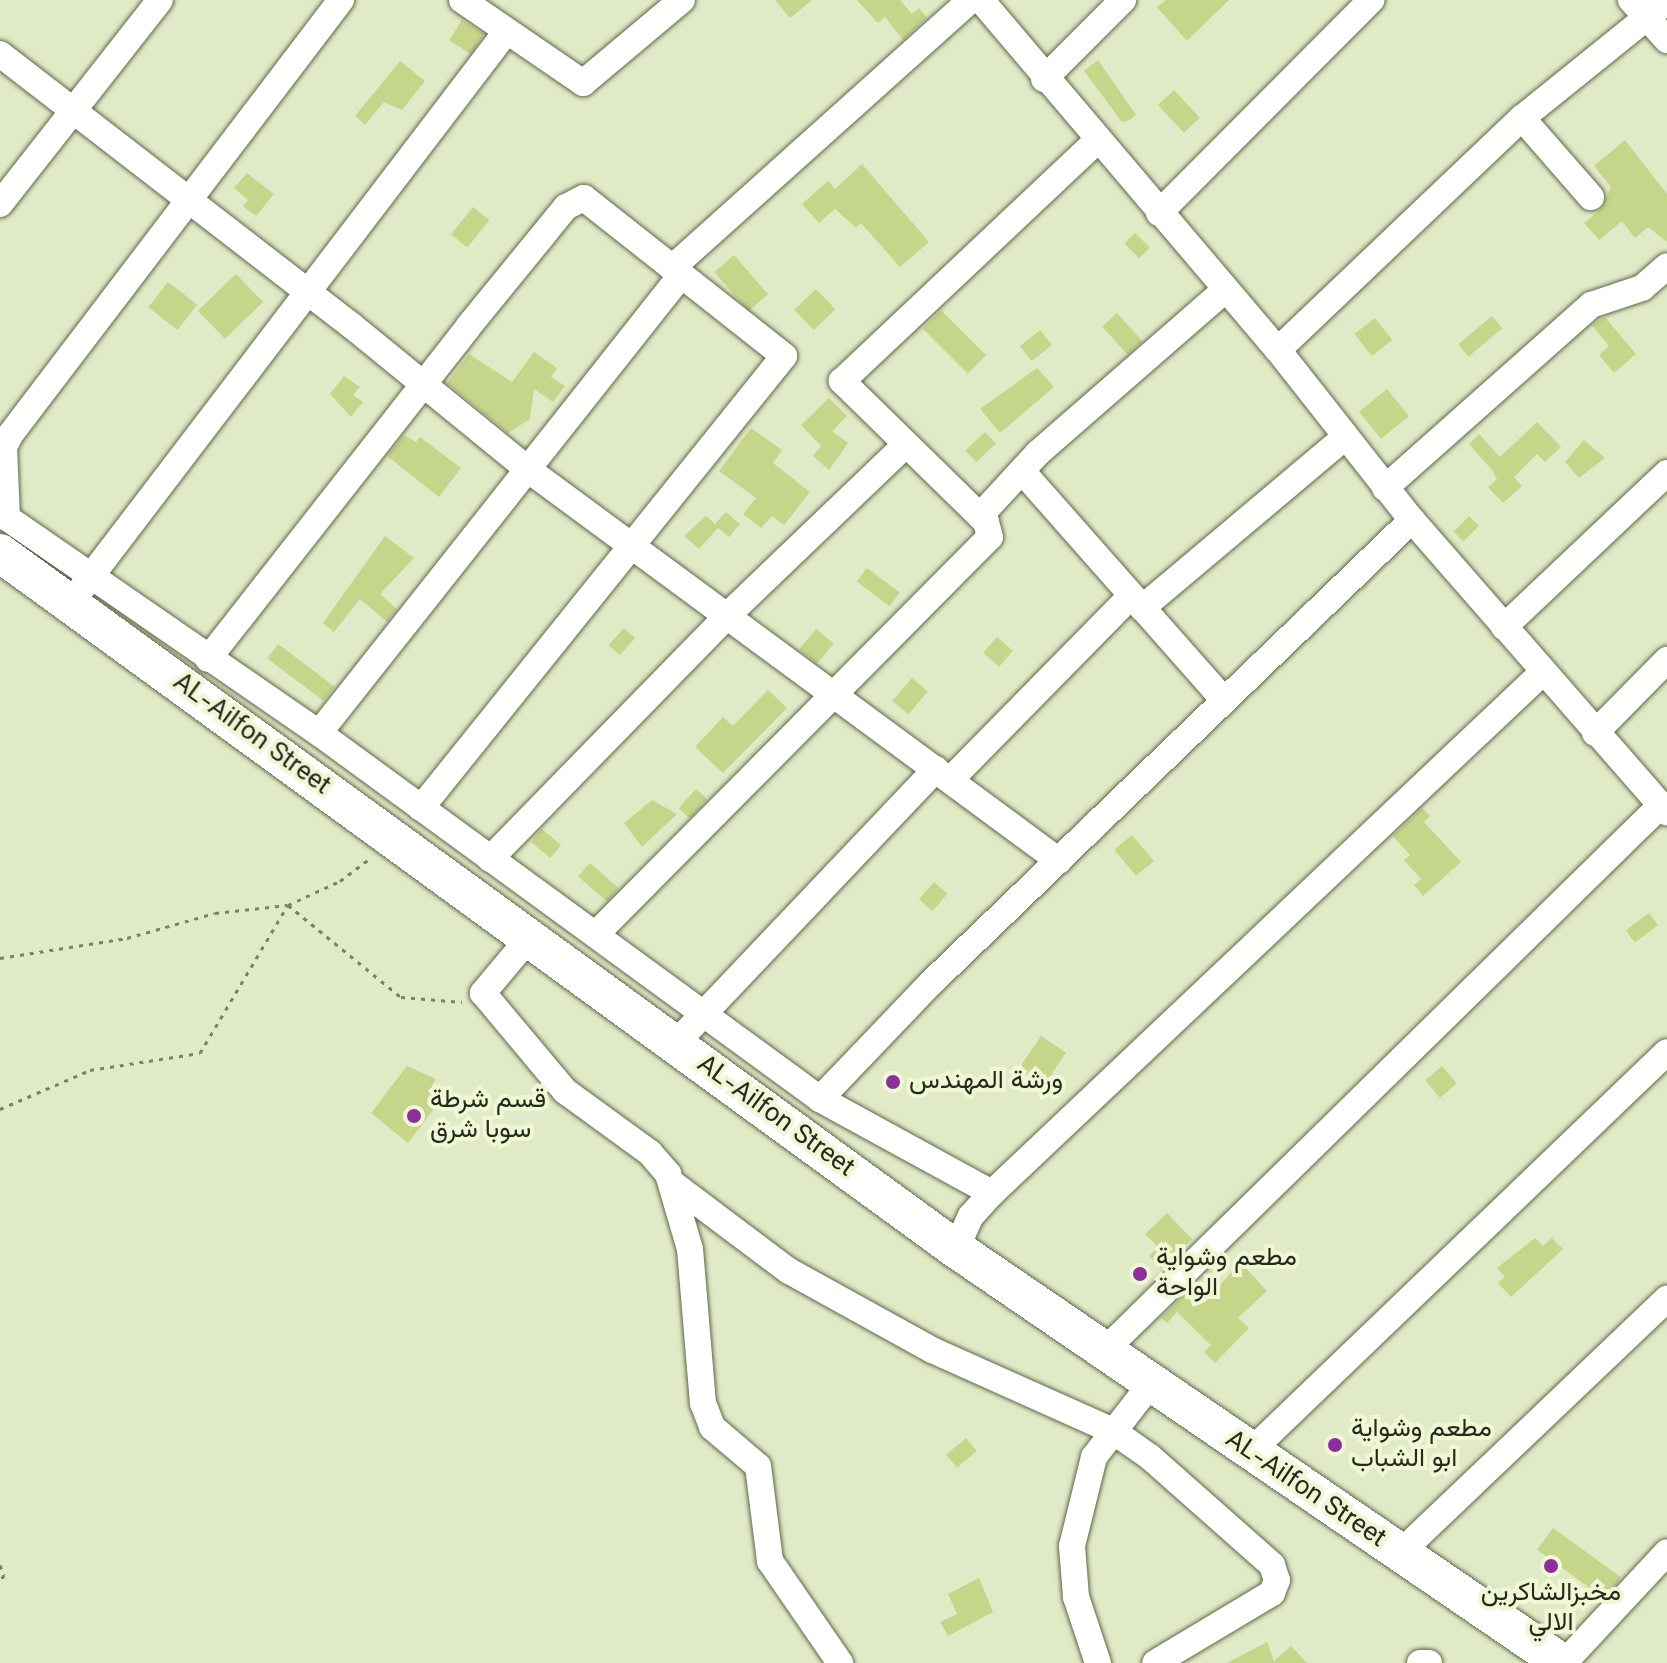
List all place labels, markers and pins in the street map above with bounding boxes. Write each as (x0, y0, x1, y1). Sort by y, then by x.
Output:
place label: ورشة المهندس (909, 1066, 1063, 1098)
marker: ورشة المهندس (884, 1073, 902, 1091)
place label: قسم شرطة سوبا شرق (430, 1085, 546, 1146)
marker: قسم شرطة سوبا شرق (405, 1107, 423, 1125)
place label: مطعم وشواية الواحة (1156, 1243, 1297, 1304)
marker: مطعم وشواية الواحة (1131, 1265, 1149, 1283)
place label: مطعم وشواية ابو الشباب (1351, 1414, 1492, 1476)
marker: مطعم وشواية ابو الشباب (1326, 1436, 1344, 1454)
marker: مخبزالشاكرين الالي (1542, 1557, 1560, 1575)
place label: مخبزالشاكرين الالي (1481, 1578, 1621, 1640)

